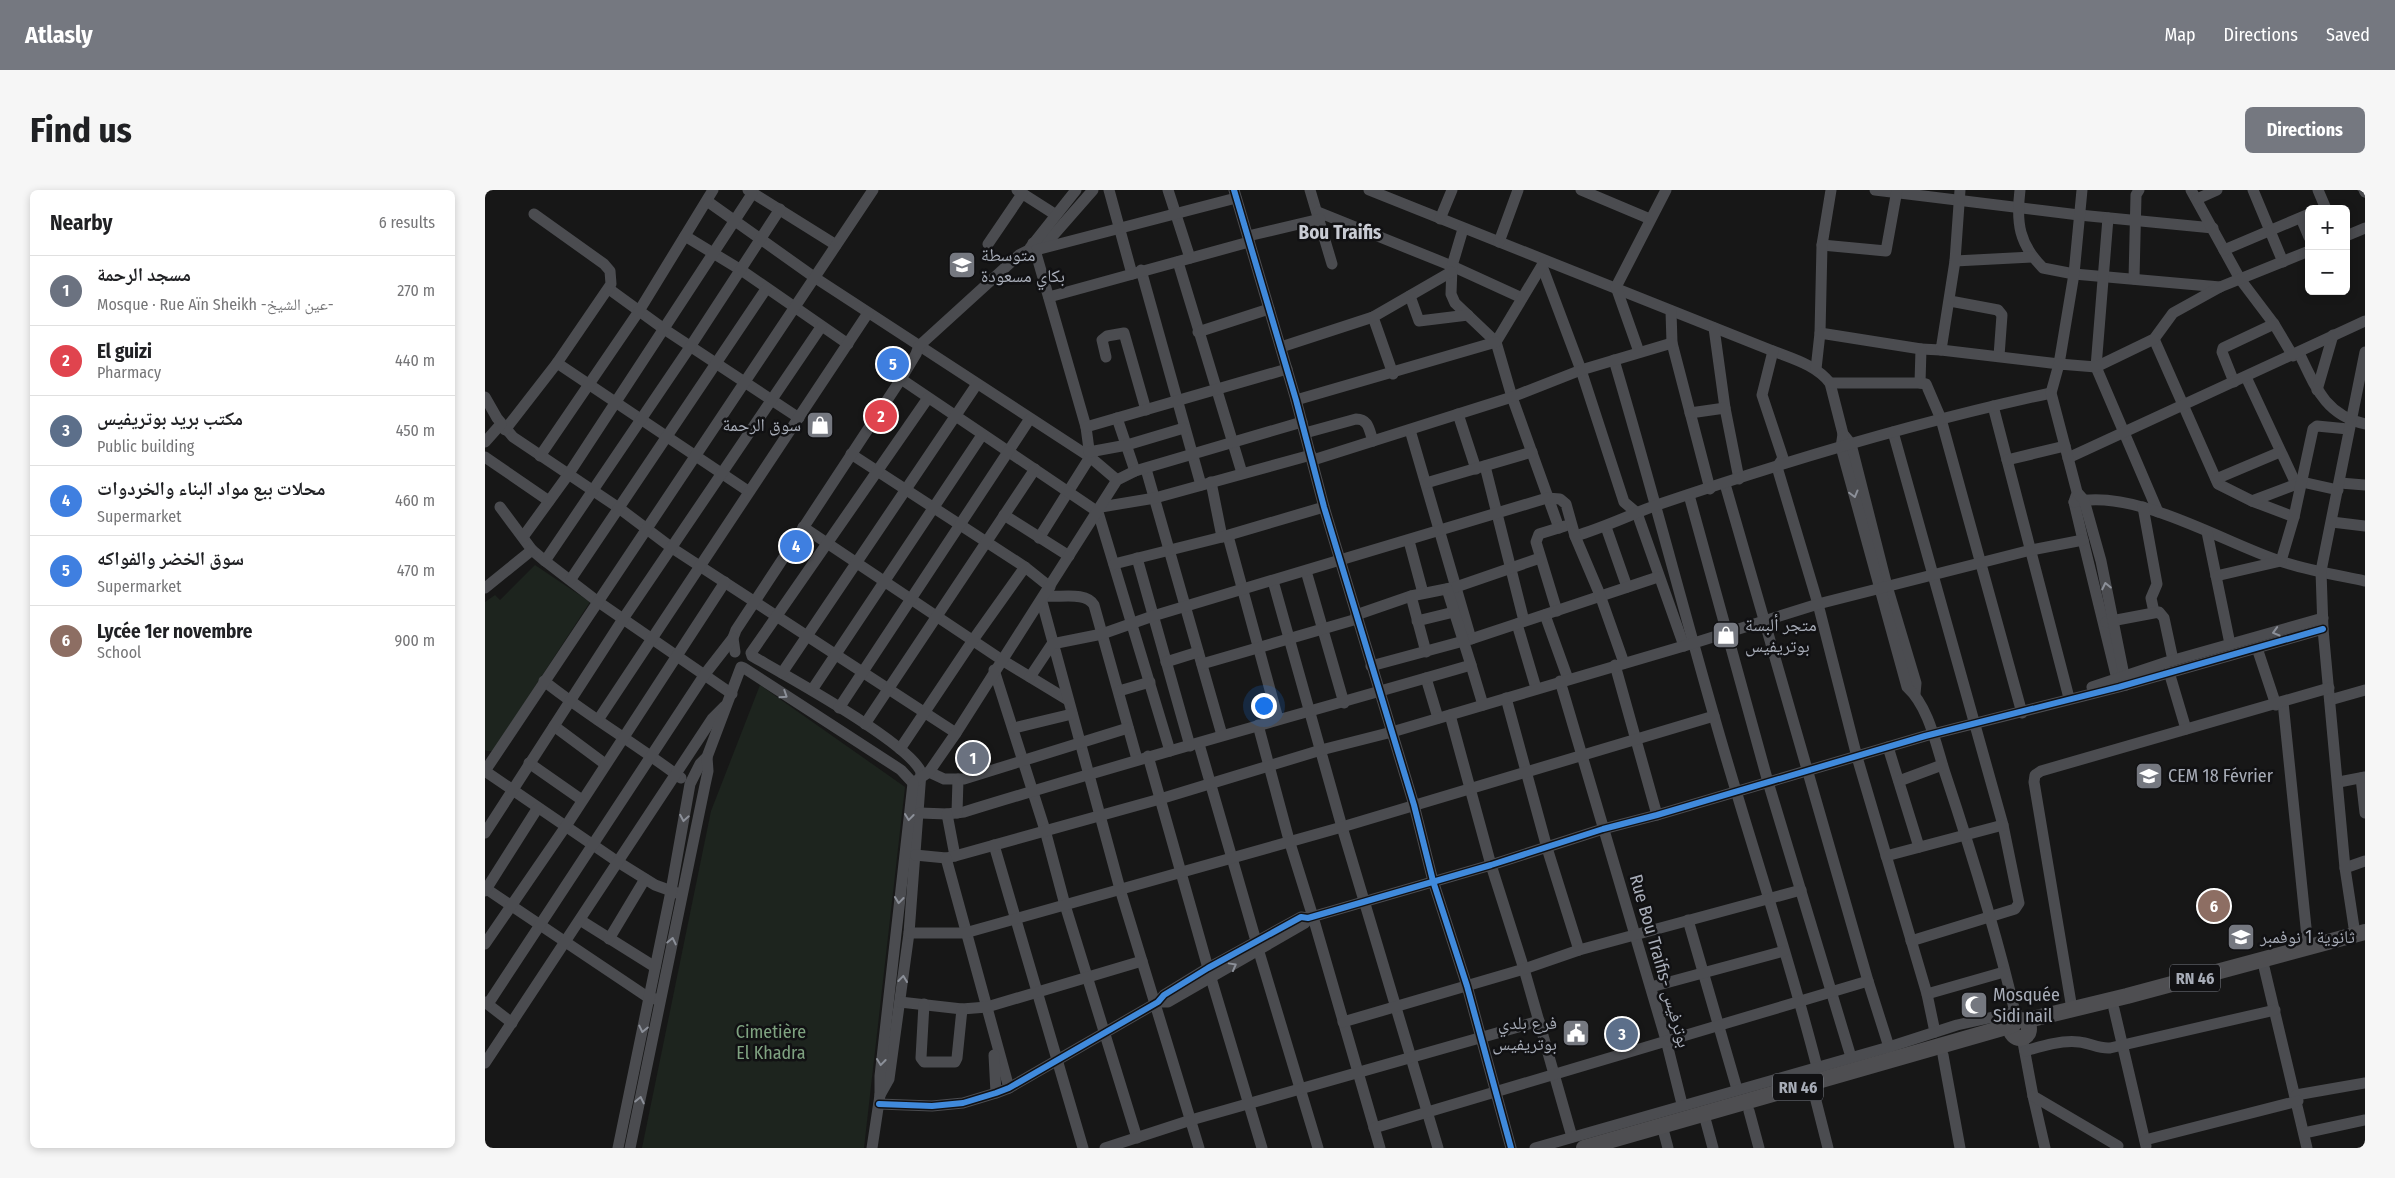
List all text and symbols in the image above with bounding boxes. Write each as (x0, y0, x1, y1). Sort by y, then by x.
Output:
text: Atlasly (25, 21, 93, 49)
text: Map (2164, 24, 2196, 46)
text: Directions (2224, 24, 2298, 46)
text: Saved (2326, 24, 2370, 46)
button: Directions (2245, 107, 2365, 153)
text: Find us (30, 109, 132, 151)
map controls (2305, 205, 2350, 295)
button: + (2305, 205, 2350, 250)
text: Nearby (50, 210, 112, 236)
text: 6 results (379, 213, 435, 232)
district label: Bou Traifis (1299, 221, 1382, 244)
place label: متوسطة بكاي مسعودة (981, 244, 1065, 291)
school or university icon: متوسطة بكاي مسعودة (947, 250, 977, 280)
button: − (2305, 250, 2350, 295)
text: مسجد الرحمة (97, 263, 191, 286)
text: 1 (63, 281, 69, 300)
text: 270 m (397, 281, 435, 300)
text: Mosque · Rue Aïn Sheikh -عين الشيخ- (97, 295, 334, 314)
text: El guizi (97, 340, 152, 363)
pin: 5 (877, 345, 909, 383)
text: 2 (62, 351, 70, 370)
text: 440 m (395, 351, 435, 370)
text: Pharmacy (97, 363, 161, 382)
pin: 2 (865, 397, 897, 435)
text: مكتب بريد بوتريفيس (97, 407, 243, 430)
shop icon: سوق الرحمة (805, 410, 835, 440)
place label: سوق الرحمة (722, 414, 801, 436)
text: 3 (62, 421, 70, 440)
text: 450 m (396, 421, 435, 440)
text: Public building (97, 437, 194, 456)
text: محلات ببع مواد البناء والخردوات (97, 477, 325, 500)
one-way arrow (1848, 489, 1858, 497)
text: 4 (62, 491, 70, 510)
text: 460 m (395, 491, 435, 510)
text: Supermarket (97, 507, 181, 526)
pin: 4 (780, 527, 812, 565)
text: سوق الخضر والفواكه (97, 547, 244, 570)
text: 5 (62, 561, 70, 580)
text: 470 m (397, 561, 435, 580)
text: Supermarket (97, 577, 181, 596)
one-way arrow (2101, 582, 2112, 591)
place label: متجر ألبسة بوتريفيس (1745, 614, 1817, 657)
text: Lycée 1er novembre (97, 620, 252, 643)
shop icon: متجر ألبسة بوتريفيس (1711, 620, 1741, 650)
one-way arrow (2272, 626, 2281, 636)
text: 6 (62, 631, 70, 650)
text: 900 m (394, 631, 435, 650)
text: School (97, 643, 141, 662)
one-way arrow (778, 689, 788, 698)
your location (1251, 693, 1277, 719)
pin: 1 (957, 739, 989, 777)
school or university icon: CEM 18 Février (2134, 761, 2164, 791)
place label: CEM 18 Février (2168, 765, 2274, 787)
one-way arrow (904, 813, 914, 822)
one-way arrow (679, 814, 689, 822)
street label: Rue Bou Traifis- بوترفيس (1625, 872, 1695, 1050)
pin: 6 (2198, 887, 2230, 925)
one-way arrow (894, 896, 905, 904)
school or university icon: ثانوية 1 نوفمبر (2226, 922, 2256, 952)
place label: ثانوية 1 نوفمبر (2259, 926, 2355, 948)
one-way arrow (667, 937, 677, 946)
one-way arrow (1227, 962, 1236, 972)
road number: RN 46 (2170, 964, 2220, 991)
one-way arrow (897, 975, 907, 983)
place label: Mosquée Sidi nail (1993, 984, 2060, 1027)
mosque icon: Mosquée Sidi nail (1959, 990, 1989, 1020)
place label: فرع بلدي بوتريفيس (1492, 1012, 1557, 1055)
pin: 3 (1606, 1015, 1638, 1053)
public building icon: فرع بلدي بوتريفيس (1561, 1018, 1591, 1048)
park label: Cimetière El Khadra (736, 1021, 806, 1064)
one-way arrow (638, 1025, 648, 1033)
one-way arrow (876, 1058, 887, 1066)
road number: RN 46 (1773, 1074, 1823, 1100)
one-way arrow (634, 1096, 644, 1105)

